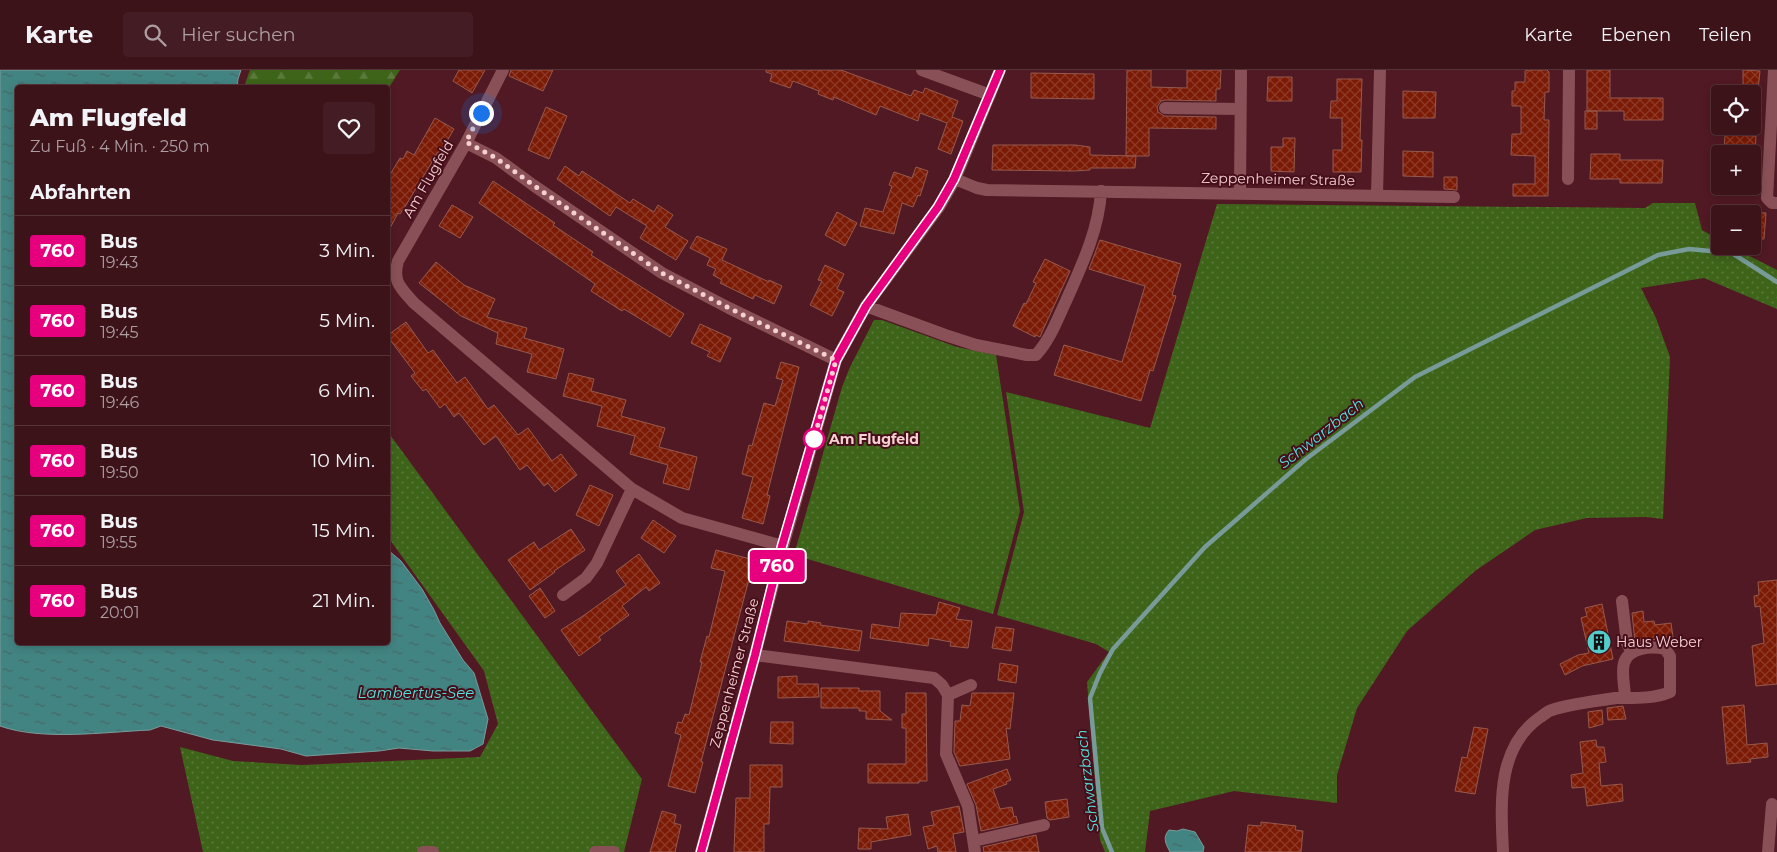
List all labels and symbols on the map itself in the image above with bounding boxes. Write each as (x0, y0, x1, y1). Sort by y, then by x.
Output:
your location (469, 101, 494, 126)
street label: Am Flugfeld (399, 137, 457, 221)
street label: Zeppenheimer Straße (1201, 169, 1355, 189)
water label: Schwarzbach (1275, 394, 1367, 472)
marker: Am Flugfeld (803, 428, 825, 450)
place label: Am Flugfeld (828, 430, 919, 448)
line badge: 760 (748, 550, 806, 582)
street label: Zeppenheimer Straße (705, 596, 763, 750)
building icon: Haus Weber (1586, 629, 1612, 655)
place label: Haus Weber (1616, 633, 1703, 651)
water label: Lambertus-See (358, 683, 474, 702)
water label: Schwarzbach (1071, 729, 1103, 833)

